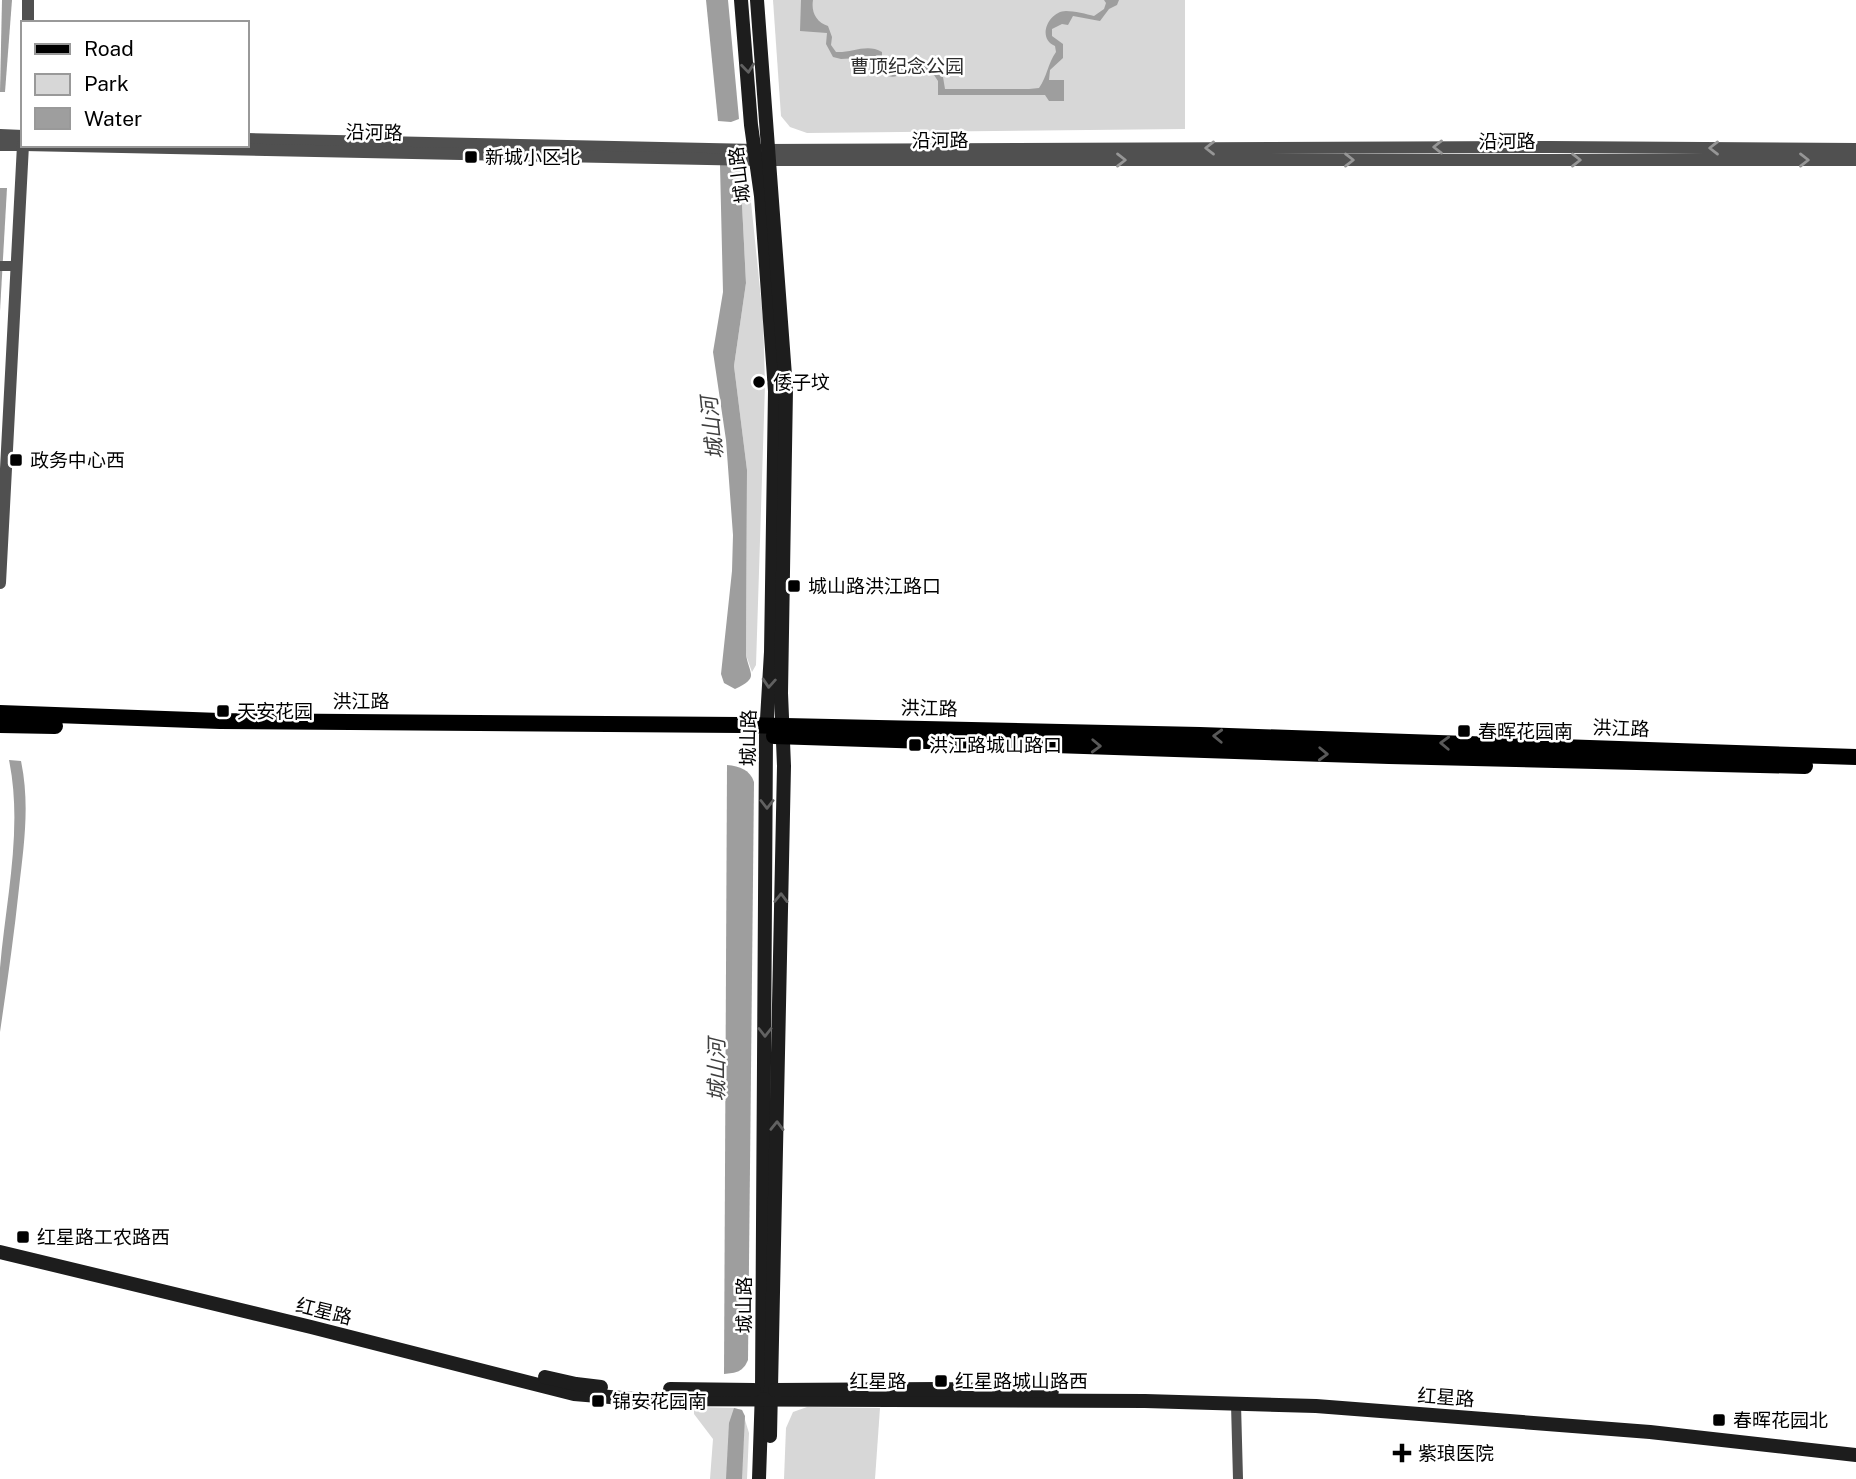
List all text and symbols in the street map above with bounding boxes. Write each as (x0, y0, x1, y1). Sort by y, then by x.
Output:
legend (21, 21, 248, 147)
text: Road (84, 36, 134, 61)
park label: 曹顶纪念公园 (850, 55, 964, 77)
one-way arrow (740, 63, 755, 74)
text: Park (84, 71, 129, 96)
text: Water (84, 106, 142, 131)
street label: 沿河路 (345, 121, 403, 143)
street label: 沿河路 (911, 129, 969, 151)
street label: 沿河路 (1478, 130, 1536, 152)
one-way arrow (1432, 139, 1443, 155)
one-way arrow (1205, 140, 1215, 156)
one-way arrow (1709, 140, 1719, 156)
street label: 城山路 (725, 145, 753, 205)
place label: 新城小区北 (485, 146, 580, 168)
marker: 新城小区北 (463, 149, 479, 165)
one-way arrow (1117, 152, 1127, 168)
one-way arrow (1344, 152, 1355, 168)
one-way arrow (1572, 152, 1582, 168)
one-way arrow (1799, 152, 1810, 168)
place label: 倭子坟 (773, 371, 830, 393)
marker: 倭子坟 (751, 374, 767, 390)
water label: 城山河 (696, 391, 728, 461)
place label: 政务中心西 (30, 449, 125, 471)
marker: 政务中心西 (8, 452, 24, 468)
place label: 城山路洪江路口 (808, 575, 941, 597)
marker: 城山路洪江路口 (786, 578, 802, 594)
one-way arrow (762, 678, 777, 689)
street label: 洪江路 (332, 690, 390, 712)
street label: 洪江路 (900, 697, 958, 719)
place label: 天安花园 (237, 700, 313, 722)
marker: 天安花园 (215, 703, 231, 719)
street label: 城山路 (737, 709, 759, 767)
street label: 洪江路 (1592, 716, 1650, 740)
place label: 春晖花园南 (1478, 720, 1573, 742)
marker: 春晖花园南 (1456, 723, 1472, 739)
one-way arrow (1212, 728, 1223, 743)
place label: 洪江路城山路口 (929, 734, 1062, 756)
one-way arrow (1439, 736, 1450, 751)
marker: 洪江路城山路口 (907, 737, 923, 753)
one-way arrow (1090, 739, 1101, 754)
one-way arrow (1318, 746, 1329, 761)
one-way arrow (759, 799, 775, 810)
one-way arrow (774, 892, 789, 903)
one-way arrow (757, 1027, 773, 1037)
water label: 城山河 (704, 1035, 729, 1102)
one-way arrow (769, 1120, 785, 1130)
place label: 红星路工农路西 (37, 1226, 170, 1248)
marker: 红星路工农路西 (15, 1229, 31, 1245)
street label: 城山路 (733, 1276, 755, 1334)
street label: 红星路 (294, 1293, 354, 1329)
street label: 红星路 (849, 1370, 907, 1392)
place label: 红星路城山路西 (955, 1370, 1088, 1392)
marker: 红星路城山路西 (933, 1373, 949, 1389)
street label: 红星路 (1417, 1384, 1475, 1410)
place label: 锦安花园南 (612, 1390, 707, 1412)
marker: 锦安花园南 (590, 1393, 606, 1409)
place label: 春晖花园北 (1733, 1409, 1828, 1431)
marker: 春晖花园北 (1711, 1412, 1727, 1428)
place label: 紫琅医院 (1418, 1442, 1494, 1464)
marker: 紫琅医院 (1392, 1443, 1412, 1463)

